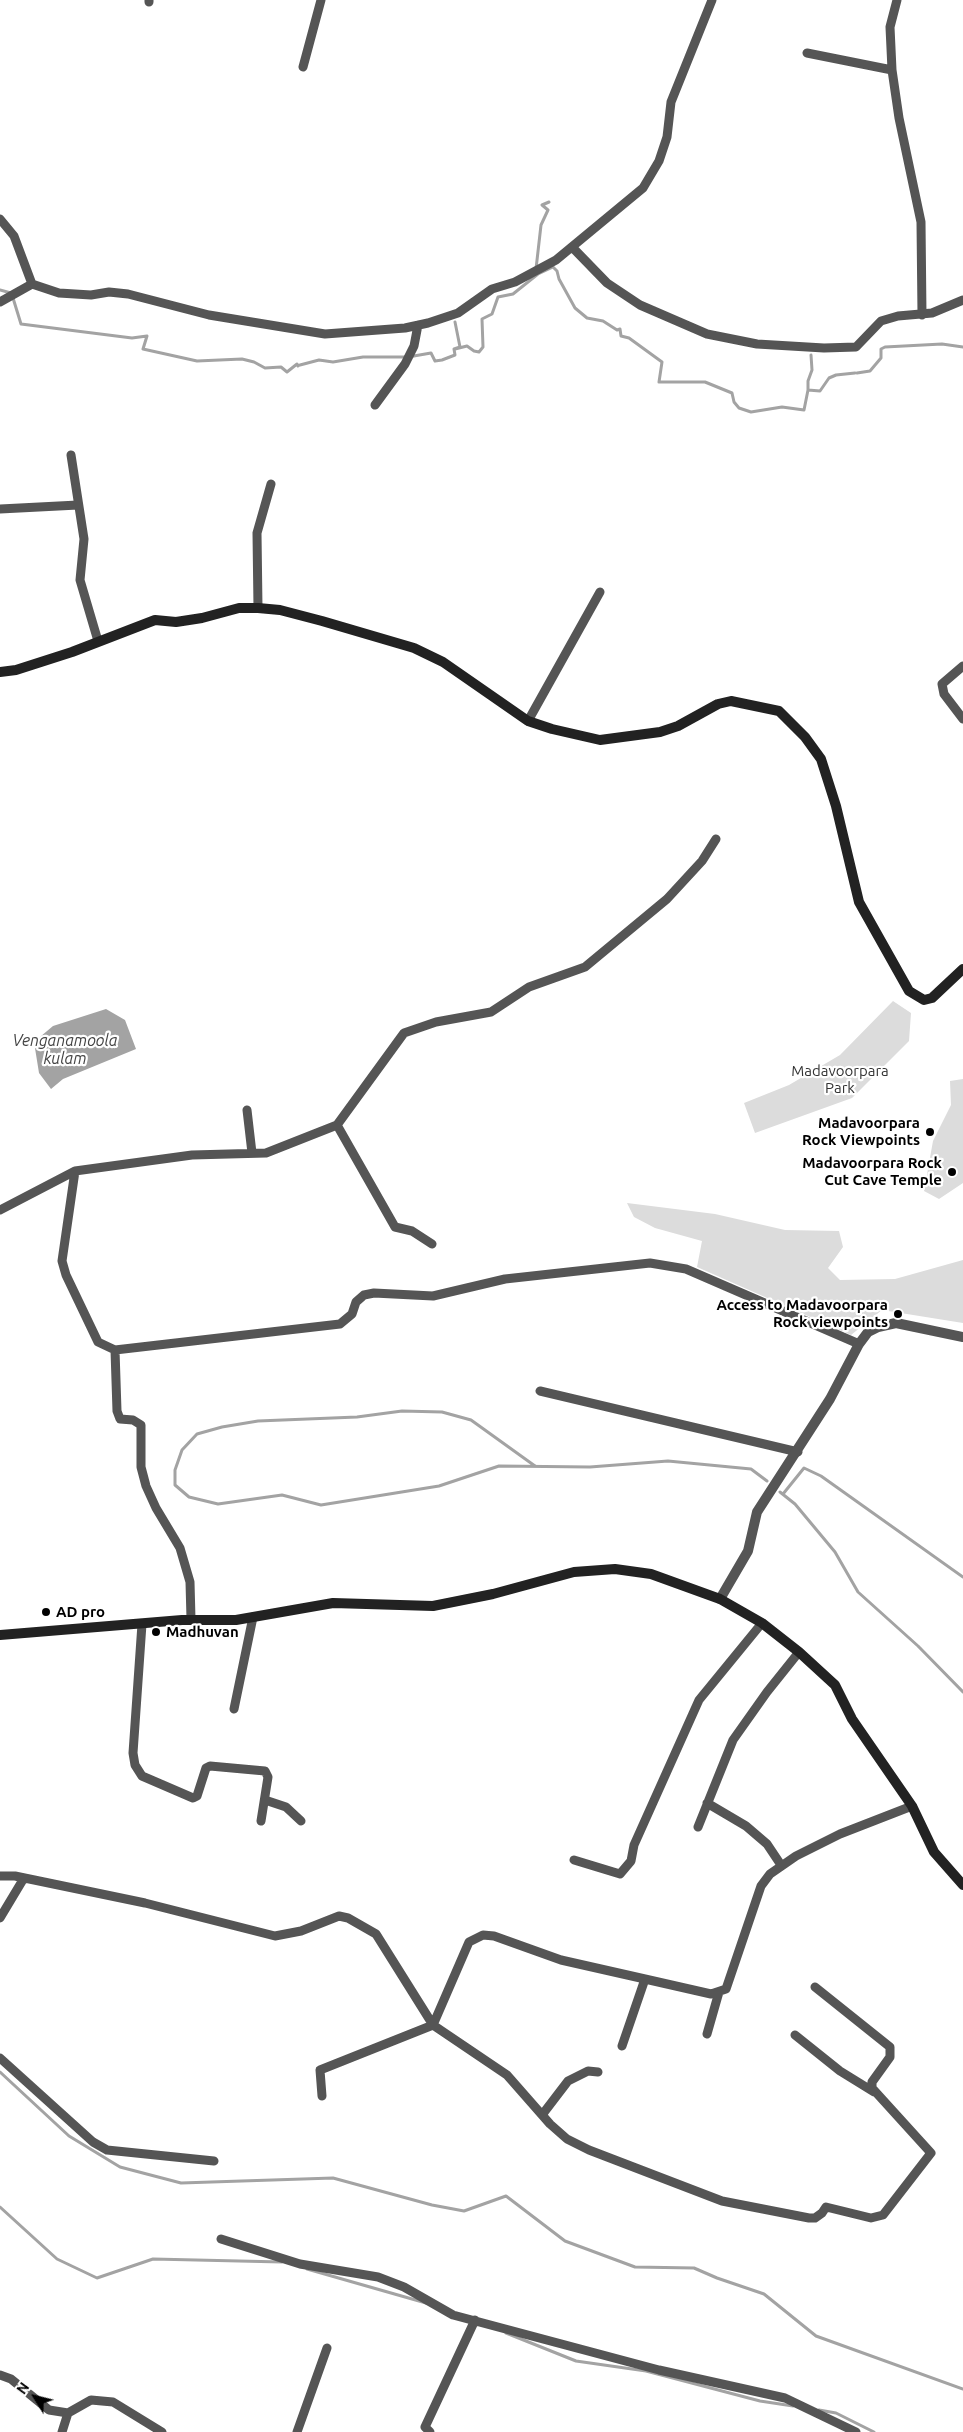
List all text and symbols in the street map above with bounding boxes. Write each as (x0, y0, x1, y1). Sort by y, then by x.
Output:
water label: Venganamoola kulam (13, 1031, 117, 1069)
park label: Madavoorpara Park (791, 1062, 889, 1097)
place label: Madavoorpara Rock Viewpoints (802, 1114, 920, 1149)
marker: Madavoorpara Rock Viewpoints (924, 1126, 936, 1138)
place label: Madavoorpara Rock Cut Cave Temple (802, 1154, 942, 1189)
marker: Madavoorpara Rock Cut Cave Temple (946, 1166, 958, 1178)
place label: Access to Madavoorpara Rock viewpoints (716, 1296, 888, 1331)
marker: Access to Madavoorpara Rock viewpoints (892, 1308, 904, 1320)
place label: AD pro (56, 1603, 105, 1621)
marker: AD pro (40, 1606, 52, 1618)
place label: Madhuvan (166, 1623, 239, 1641)
marker: Madhuvan (150, 1626, 162, 1638)
north arrow (10, 2372, 60, 2422)
text: N (13, 2379, 32, 2397)

